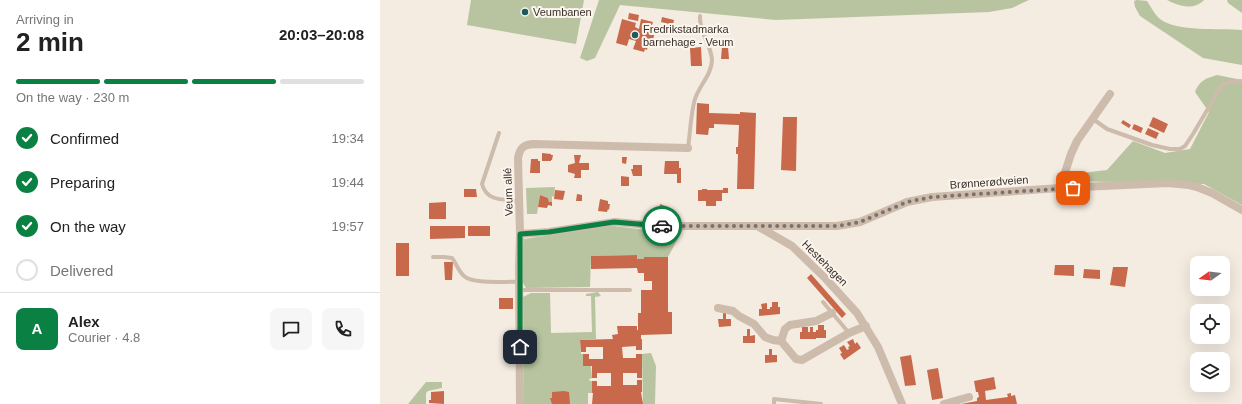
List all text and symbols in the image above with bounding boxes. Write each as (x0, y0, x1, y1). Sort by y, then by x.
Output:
place label: Veumbanen (533, 6, 592, 18)
marker: Veumbanen (520, 7, 530, 17)
text: Arriving in (16, 12, 74, 27)
place label: Fredrikstadmarka barnehage - Veum (643, 23, 734, 48)
text: 20:03–20:08 (279, 26, 364, 43)
text: 2 min (16, 27, 84, 57)
marker: Fredrikstadmarka barnehage - Veum (630, 30, 640, 40)
text: On the way · 230 m (16, 90, 129, 105)
icon: check (16, 127, 38, 149)
text: Confirmed (50, 130, 119, 147)
text: 19:34 (331, 131, 364, 146)
street label: Veum allé (501, 168, 515, 216)
icon: check (16, 171, 38, 193)
pin (1056, 171, 1090, 205)
street label: Brønnerødveien (949, 173, 1029, 191)
text: Preparing (50, 174, 115, 191)
text: 19:44 (331, 175, 364, 190)
icon: bag (1062, 177, 1084, 199)
courier (642, 206, 682, 246)
icon: check (16, 215, 38, 237)
icon: car (651, 215, 673, 237)
text: On the way (50, 218, 126, 235)
text: 19:57 (331, 219, 364, 234)
street label: Hestehagen (800, 238, 850, 288)
north arrow (1190, 256, 1230, 296)
map controls (1190, 256, 1230, 392)
text: Delivered (50, 262, 113, 279)
button: locate (1190, 304, 1230, 344)
button: chat (270, 308, 312, 350)
button: phone (322, 308, 364, 350)
text: Alex (68, 313, 100, 330)
text: A (32, 320, 42, 337)
text: Courier · 4.8 (68, 330, 140, 345)
pin (503, 330, 537, 364)
icon: home (509, 336, 531, 358)
button: layers (1190, 352, 1230, 392)

